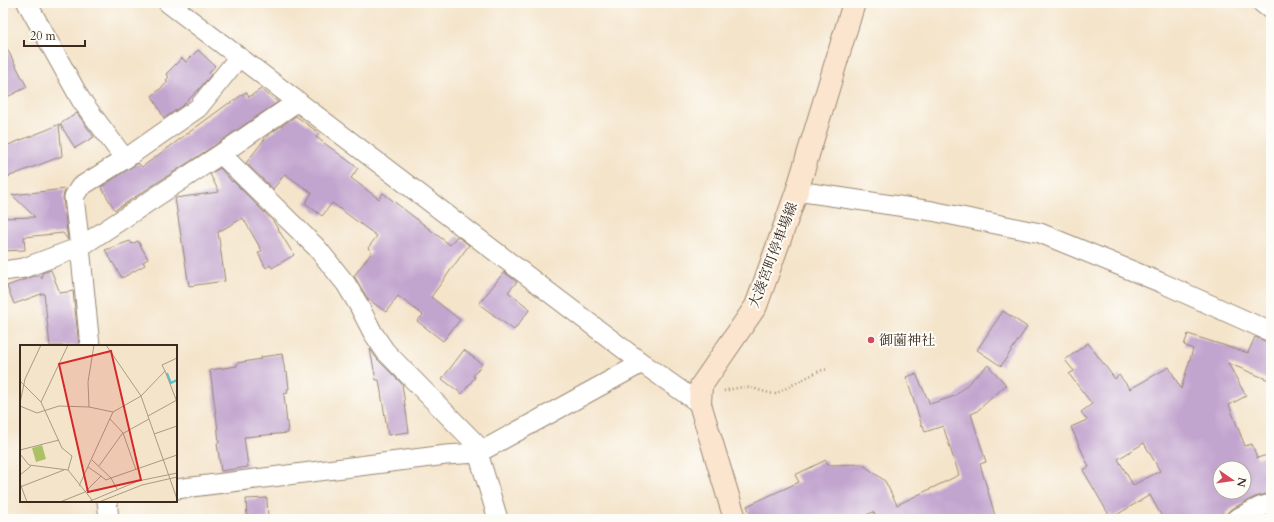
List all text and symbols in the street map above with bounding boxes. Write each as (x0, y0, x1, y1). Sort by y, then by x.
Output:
scale bar (24, 22, 85, 48)
text: 20 m (30, 28, 57, 44)
street label: 大湊宮町停車場線 (744, 199, 802, 311)
place label: 御薗神社 (879, 331, 935, 350)
marker: 御薗神社 (866, 335, 876, 345)
inset map (20, 345, 177, 502)
north arrow (1212, 460, 1252, 500)
text: N (1233, 476, 1250, 489)

